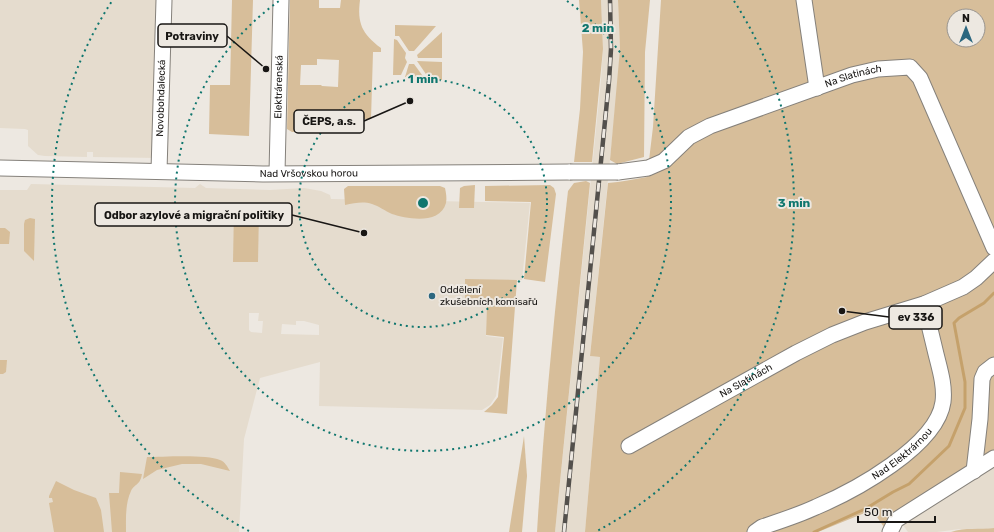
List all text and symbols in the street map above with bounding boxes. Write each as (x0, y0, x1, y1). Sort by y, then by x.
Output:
north arrow (946, 8, 986, 48)
text: N (962, 12, 970, 25)
text: 2 min (582, 21, 615, 35)
callout: Potraviny (158, 24, 227, 47)
text: Potraviny (165, 30, 219, 43)
street label: Elektrárenská (272, 55, 286, 119)
street label: Novobohdalecká (154, 59, 168, 137)
street label: Na Slatinách (823, 63, 882, 90)
text: 1 min (408, 72, 439, 86)
callout: ČEPS, a.s. (294, 110, 364, 133)
text: ČEPS, a.s. (302, 114, 356, 128)
street label: Nad Vršovskou horou (260, 167, 358, 180)
centre of rings (416, 196, 430, 210)
text: 3 min (778, 196, 811, 210)
callout: Odbor azylové a migrační politiky (95, 203, 292, 226)
text: Odbor azylové a migrační politiky (104, 209, 285, 222)
place label: Oddělení zkušebních komisařů (440, 284, 538, 308)
marker: Oddělení zkušebních komisařů (427, 291, 437, 301)
callout: ev 336 (889, 306, 942, 329)
text: ev 336 (898, 311, 934, 324)
street label: Na Slatinách (718, 361, 775, 400)
street label: Nad Elektrárnou (870, 426, 935, 482)
scale bar (858, 498, 935, 524)
text: 50 m (864, 505, 892, 519)

